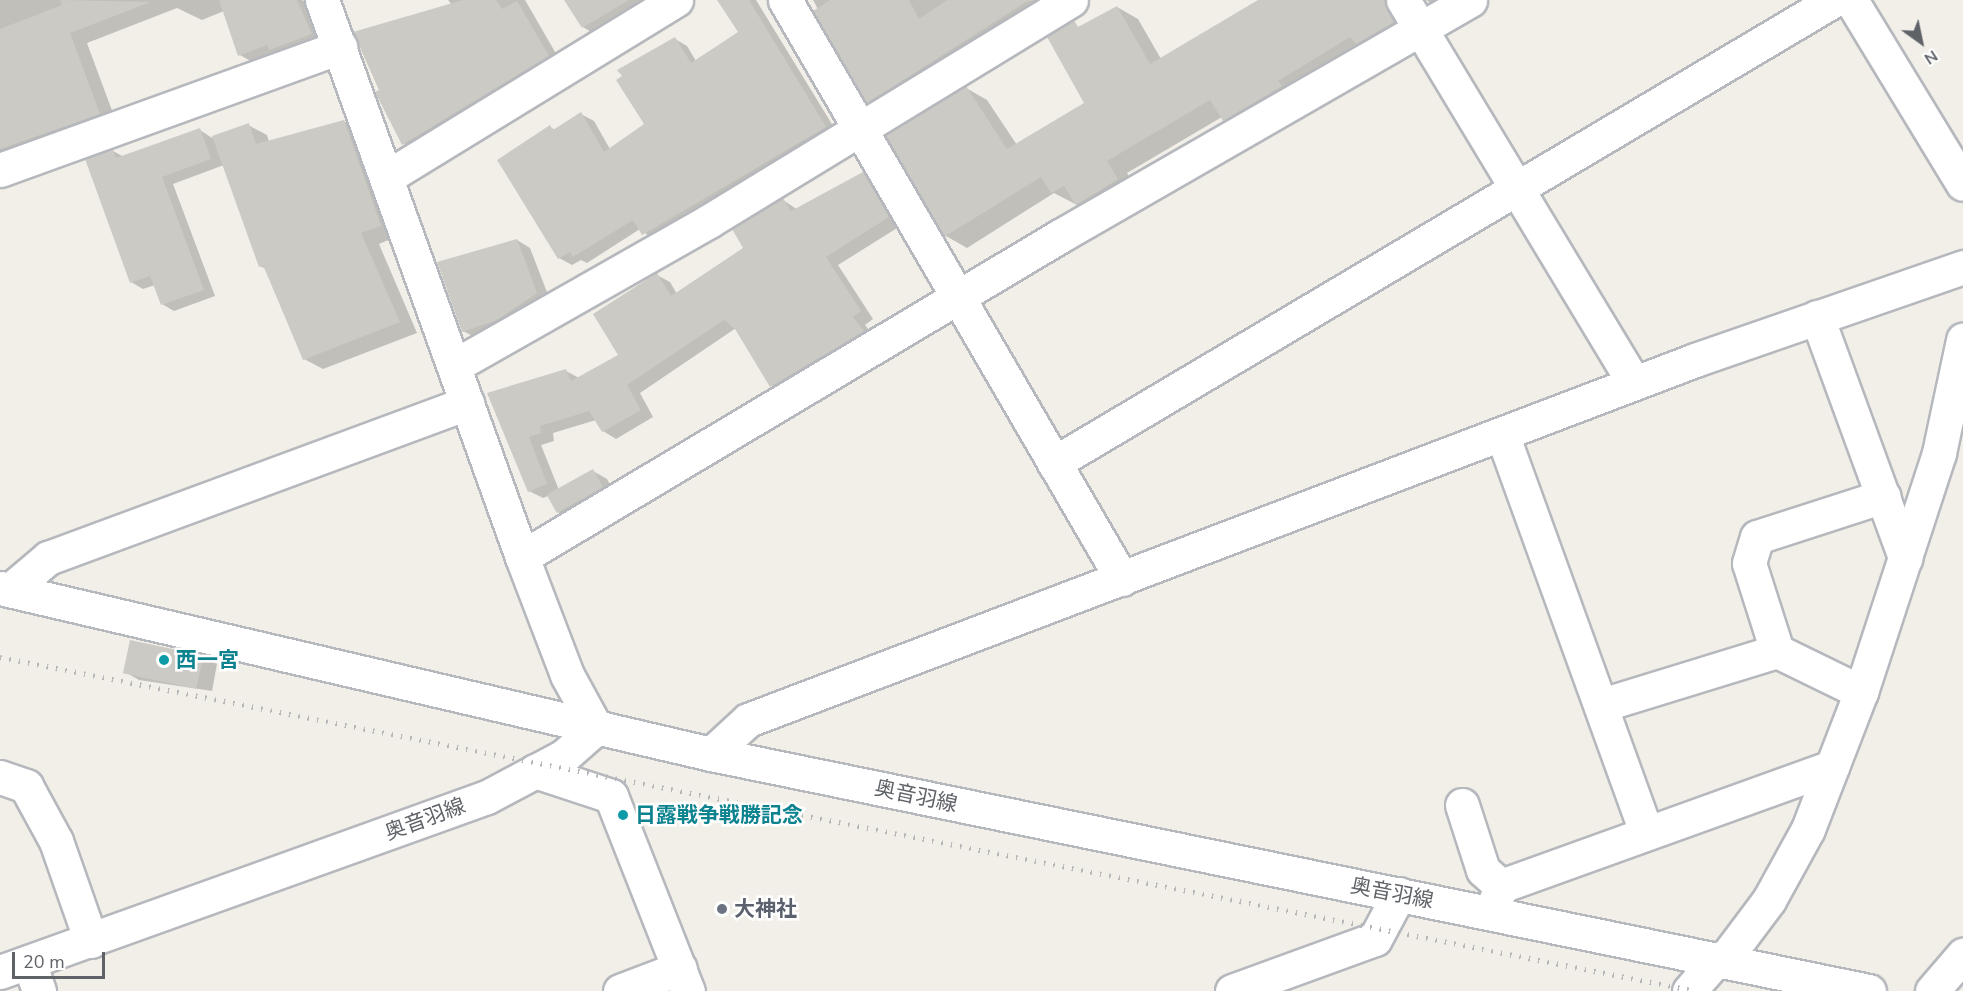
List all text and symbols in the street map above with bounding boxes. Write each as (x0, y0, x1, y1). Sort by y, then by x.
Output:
north arrow (1891, 12, 1951, 72)
text: N (1920, 45, 1942, 70)
place label: 西一宮 (176, 647, 239, 673)
marker: 西一宮 (157, 653, 171, 667)
street label: 奥音羽線 (872, 775, 960, 817)
street label: 奥音羽線 (381, 793, 469, 845)
place label: 日露戦争戦勝記念 (635, 802, 803, 828)
marker: 日露戦争戦勝記念 (616, 808, 630, 822)
street label: 奥音羽線 (1348, 873, 1436, 913)
place label: 大神社 (734, 896, 797, 922)
marker: 大神社 (715, 902, 729, 916)
scale bar (15, 940, 108, 978)
text: 20 m (23, 950, 65, 974)

